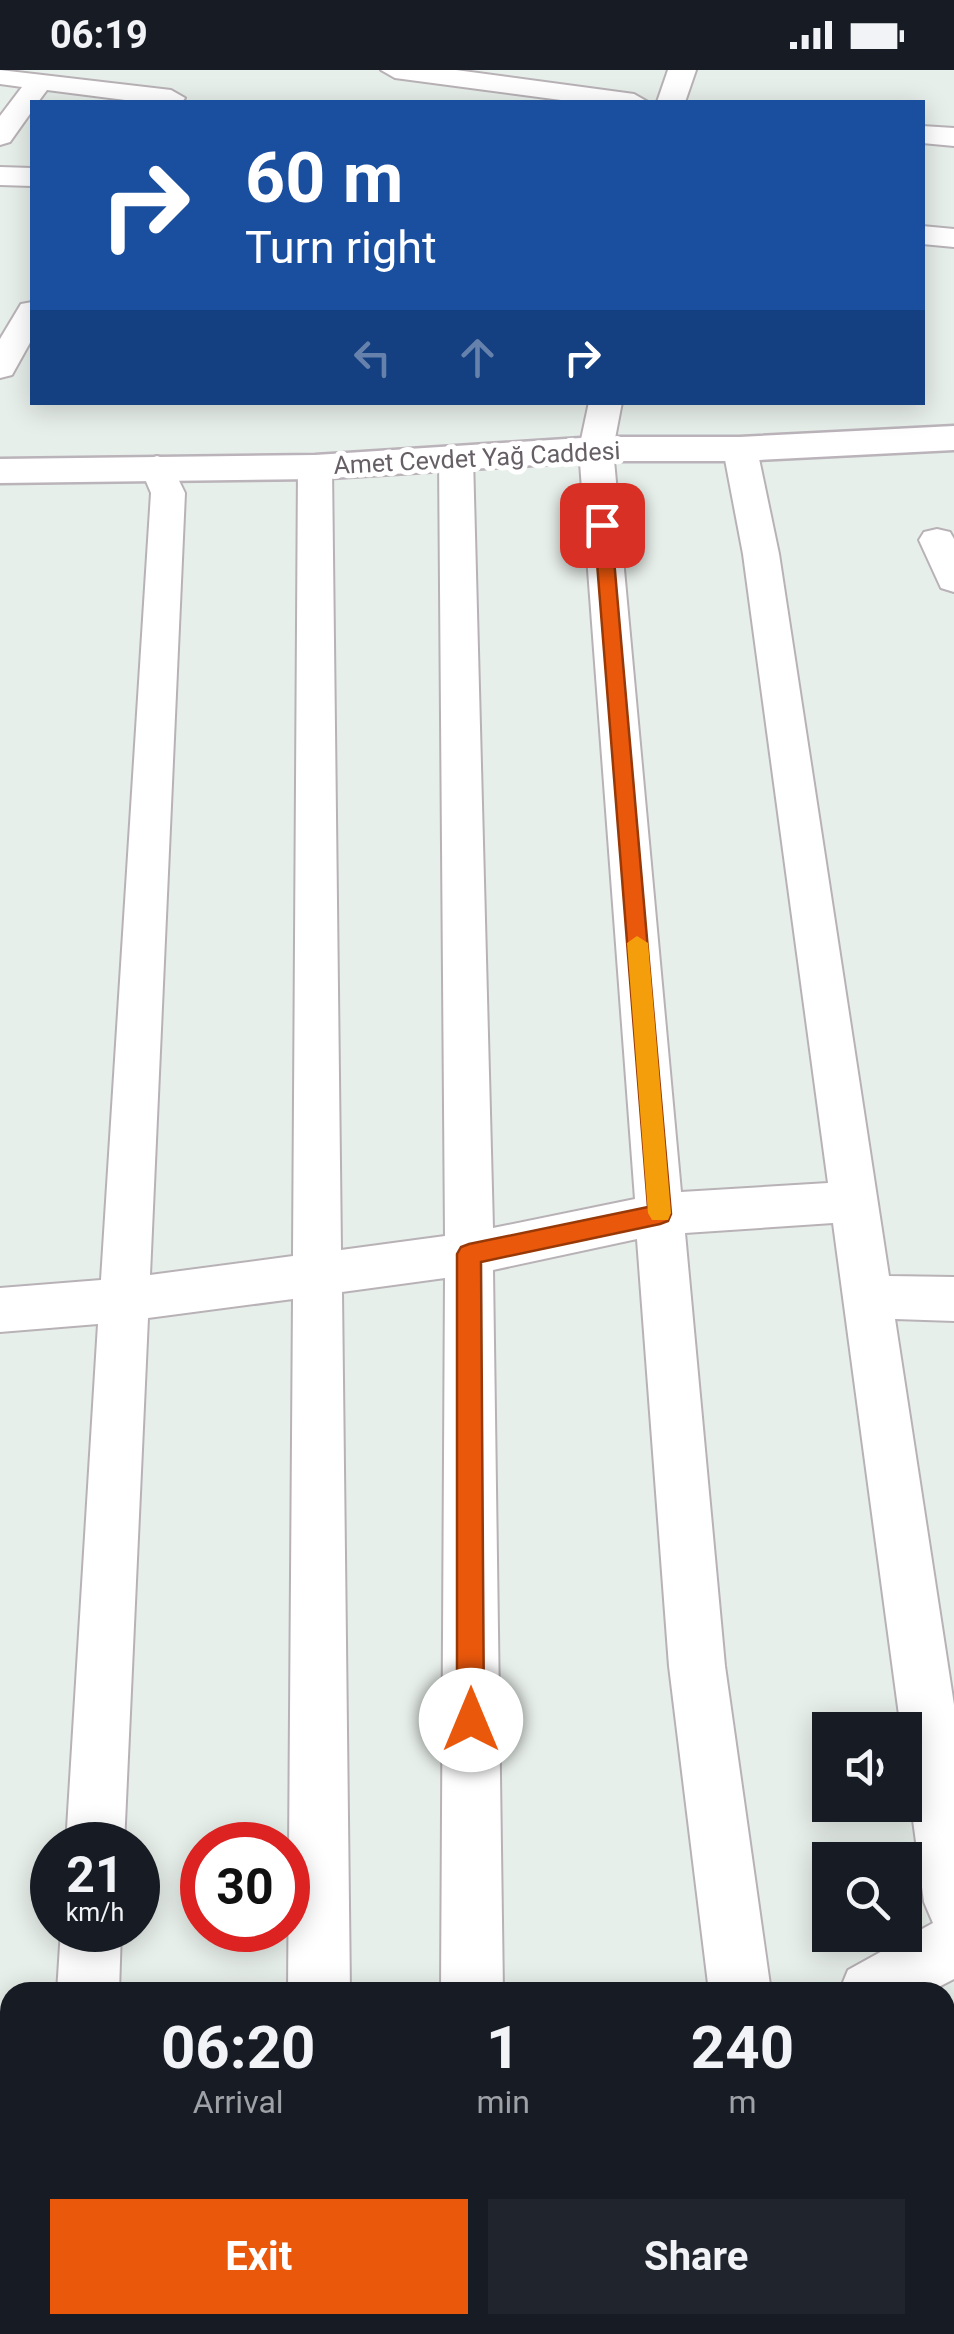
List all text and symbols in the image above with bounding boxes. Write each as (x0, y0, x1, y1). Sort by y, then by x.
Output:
text: 06:19 (50, 13, 148, 57)
text: 60 m (245, 137, 403, 219)
icon: right (80, 140, 210, 270)
text: Turn right (245, 221, 437, 274)
icon: left (345, 330, 400, 385)
icon: ahead (450, 330, 505, 385)
icon: right (555, 330, 610, 385)
street label: Amet Cevdet Yağ Caddesi (333, 436, 621, 480)
pin (560, 483, 645, 568)
icon: arrive (575, 498, 630, 553)
position arrow (419, 1668, 523, 1772)
map controls (812, 1712, 922, 1952)
button: sound (812, 1712, 922, 1822)
speed limit sign: 30 (180, 1822, 310, 1952)
button: search (812, 1842, 922, 1952)
text: 21 (66, 1846, 124, 1904)
text: km/h (66, 1898, 124, 1927)
text: 06:20 (161, 2012, 316, 2083)
text: 1 (486, 2012, 520, 2083)
text: 240 (691, 2012, 794, 2083)
text: Arrival (193, 2083, 284, 2121)
text: min (476, 2083, 530, 2121)
text: m (728, 2083, 756, 2121)
button: Exit (50, 2199, 468, 2314)
button: Share (488, 2199, 905, 2314)

